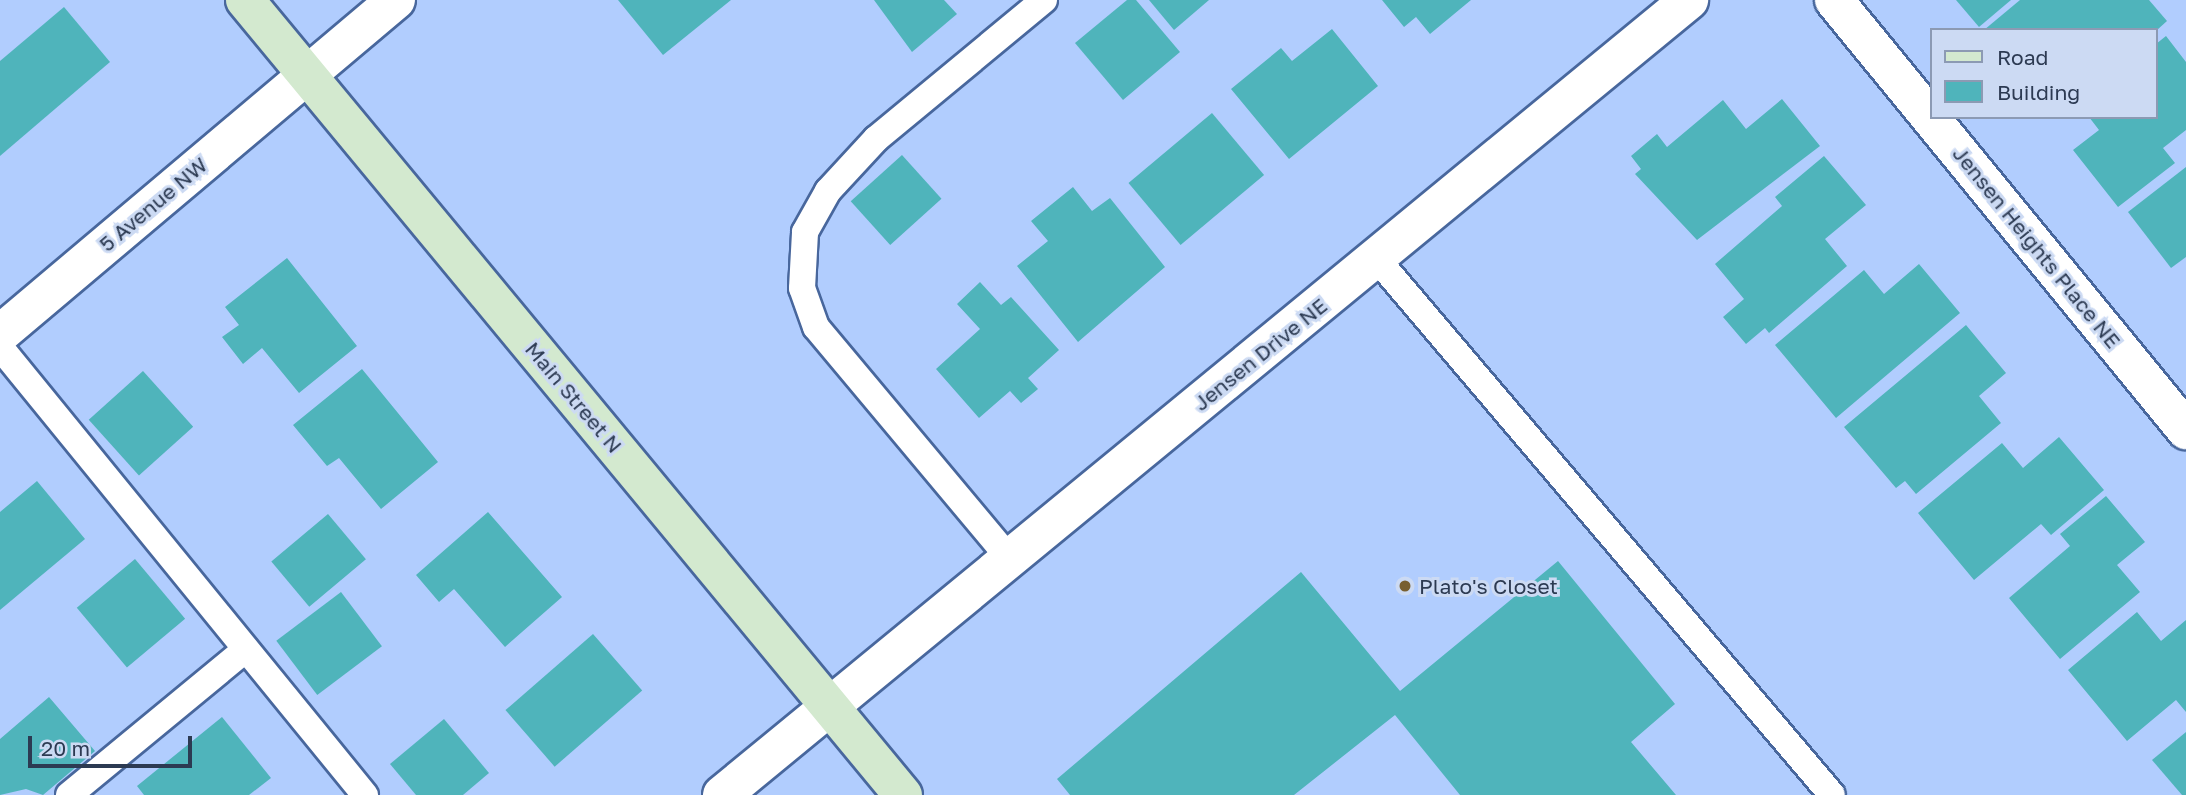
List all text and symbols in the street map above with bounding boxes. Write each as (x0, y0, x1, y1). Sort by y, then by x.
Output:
legend (1930, 28, 2158, 119)
text: Road (1997, 44, 2048, 70)
text: Building (1997, 79, 2080, 105)
street label: Jensen Heights Place NE (1948, 141, 2126, 353)
street label: 5 Avenue NW (94, 152, 212, 256)
street label: Jensen Drive NE (1188, 293, 1332, 415)
street label: Main Street N (520, 336, 628, 458)
place label: Plato's Closet (1419, 573, 1558, 599)
marker: Plato's Closet (1397, 578, 1413, 594)
scale bar (32, 722, 196, 766)
text: 20 m (41, 735, 90, 761)

